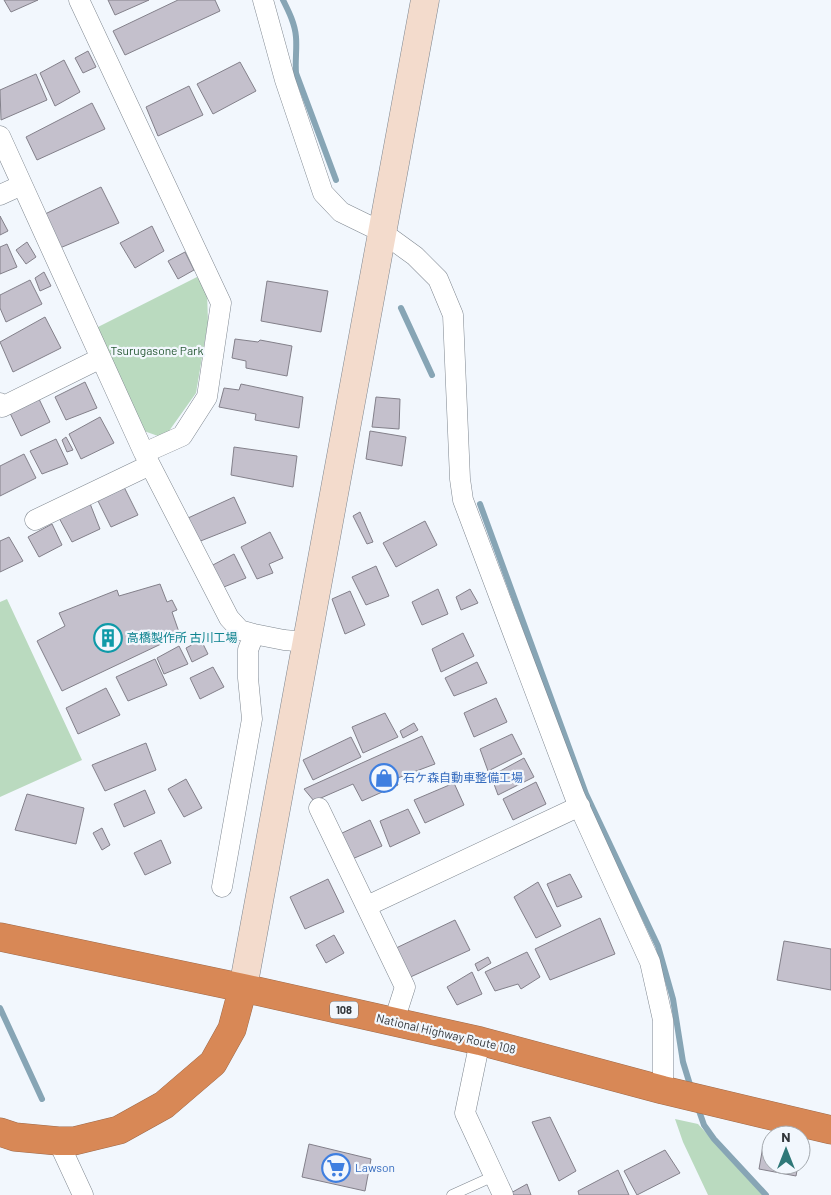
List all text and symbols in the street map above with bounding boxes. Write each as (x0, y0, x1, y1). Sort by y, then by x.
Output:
park label: Tsurugasone Park (111, 343, 203, 357)
building icon: 高橋製作所 古川工場 (93, 623, 123, 653)
place label: 高橋製作所 古川工場 (127, 630, 237, 644)
shop icon: 石ケ森自動車整備工場 (369, 763, 399, 793)
place label: 石ケ森自動車整備工場 (403, 770, 523, 784)
road number: 108 (330, 1002, 358, 1018)
street label: National Highway Route 108 (375, 1010, 517, 1056)
north arrow (761, 1125, 811, 1175)
text: N (781, 1128, 791, 1145)
supermarket icon: Lawson (321, 1153, 351, 1183)
place label: Lawson (355, 1160, 395, 1174)

